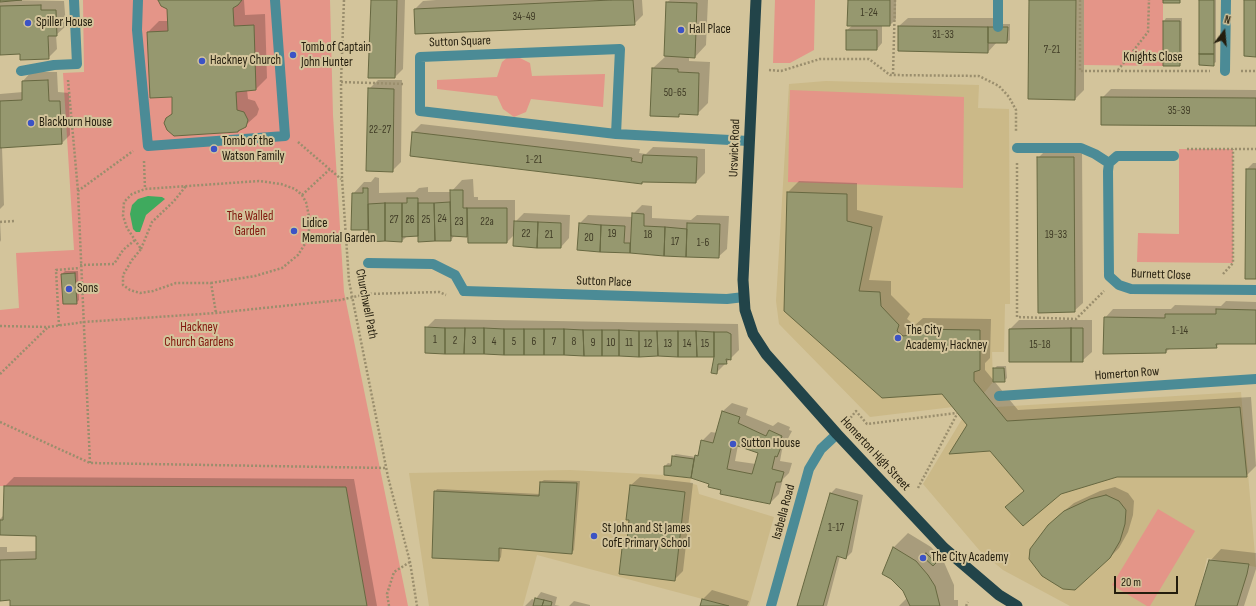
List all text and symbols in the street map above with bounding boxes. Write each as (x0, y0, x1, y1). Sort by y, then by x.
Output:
house number: 1-24 (861, 6, 877, 20)
house number: 34-49 (513, 10, 535, 24)
north arrow (1204, 12, 1244, 52)
text: N (1223, 13, 1232, 27)
place label: Spiller House (36, 15, 93, 31)
marker: Spiller House (23, 18, 33, 28)
place label: Hall Place (689, 22, 731, 38)
marker: Hall Place (676, 25, 686, 35)
house number: 31-33 (932, 28, 954, 42)
street label: Sutton Square (429, 33, 491, 51)
place label: Tomb of Captain John Hunter (301, 40, 371, 71)
house number: 7-21 (1044, 43, 1060, 57)
marker: Tomb of Captain John Hunter (288, 50, 298, 60)
street label: Knights Close (1123, 50, 1183, 66)
place label: Hackney Church (210, 53, 281, 69)
marker: Hackney Church (197, 56, 207, 66)
house number: 50-65 (664, 86, 686, 100)
house number: 35-39 (1168, 104, 1190, 118)
place label: Blackburn House (39, 115, 112, 131)
marker: Blackburn House (26, 118, 36, 128)
street label: Urswick Road (726, 119, 744, 177)
house number: 22-27 (369, 123, 391, 137)
place label: Tomb of the Watson Family (222, 134, 285, 165)
marker: Tomb of the Watson Family (209, 144, 219, 154)
house number: 1-21 (526, 153, 542, 167)
park label: The Walled Garden (227, 209, 273, 240)
house number: 24 (437, 212, 447, 226)
house number: 27 (390, 213, 398, 227)
house number: 26 (405, 213, 415, 227)
house number: 25 (422, 213, 430, 227)
house number: 23 (454, 215, 464, 229)
house number: 22a (480, 215, 494, 229)
place label: Lidice Memorial Garden (302, 216, 375, 247)
marker: Lidice Memorial Garden (289, 226, 299, 236)
house number: 22 (521, 227, 531, 241)
house number: 19 (608, 227, 616, 241)
house number: 21 (545, 228, 553, 242)
house number: 18 (644, 228, 652, 242)
house number: 19-33 (1045, 228, 1067, 242)
house number: 20 (584, 231, 594, 245)
house number: 17 (671, 235, 679, 249)
house number: 1-6 (697, 236, 709, 250)
street label: Burnett Close (1131, 266, 1191, 284)
street label: Churchwell Path (352, 268, 380, 340)
street label: Sutton Place (576, 273, 632, 291)
place label: Sons (77, 281, 98, 297)
marker: Sons (64, 284, 74, 294)
park label: Hackney Church Gardens (164, 320, 234, 351)
place label: The City Academy, Hackney (906, 323, 987, 354)
house number: 1-14 (1172, 324, 1188, 338)
house number: 1 (433, 333, 437, 347)
marker: The City Academy, Hackney (893, 333, 903, 343)
house number: 2 (453, 334, 457, 348)
house number: 3 (472, 334, 476, 348)
house number: 4 (492, 335, 496, 349)
house number: 5 (512, 335, 516, 349)
house number: 6 (532, 335, 536, 349)
house number: 7 (552, 335, 556, 349)
house number: 8 (572, 335, 576, 349)
house number: 9 (591, 336, 595, 350)
house number: 10 (607, 336, 615, 350)
house number: 11 (625, 336, 633, 350)
house number: 12 (644, 337, 652, 351)
house number: 13 (664, 337, 672, 351)
house number: 14 (683, 337, 691, 351)
house number: 15 (701, 337, 709, 351)
house number: 15-18 (1030, 338, 1050, 352)
street label: Homerton Row (1094, 364, 1160, 384)
street label: Homerton High Street (837, 414, 913, 494)
place label: Sutton House (741, 436, 800, 452)
marker: Sutton House (728, 439, 738, 449)
street label: Isabella Road (769, 483, 799, 541)
place label: St John and St James CofE Primary School (602, 521, 690, 552)
house number: 1-17 (828, 521, 844, 535)
marker: St John and St James CofE Primary School (589, 531, 599, 541)
place label: The City Academy (931, 550, 1009, 566)
marker: The City Academy (918, 553, 928, 563)
scale bar (1116, 568, 1180, 594)
text: 20 m (1121, 575, 1141, 590)

